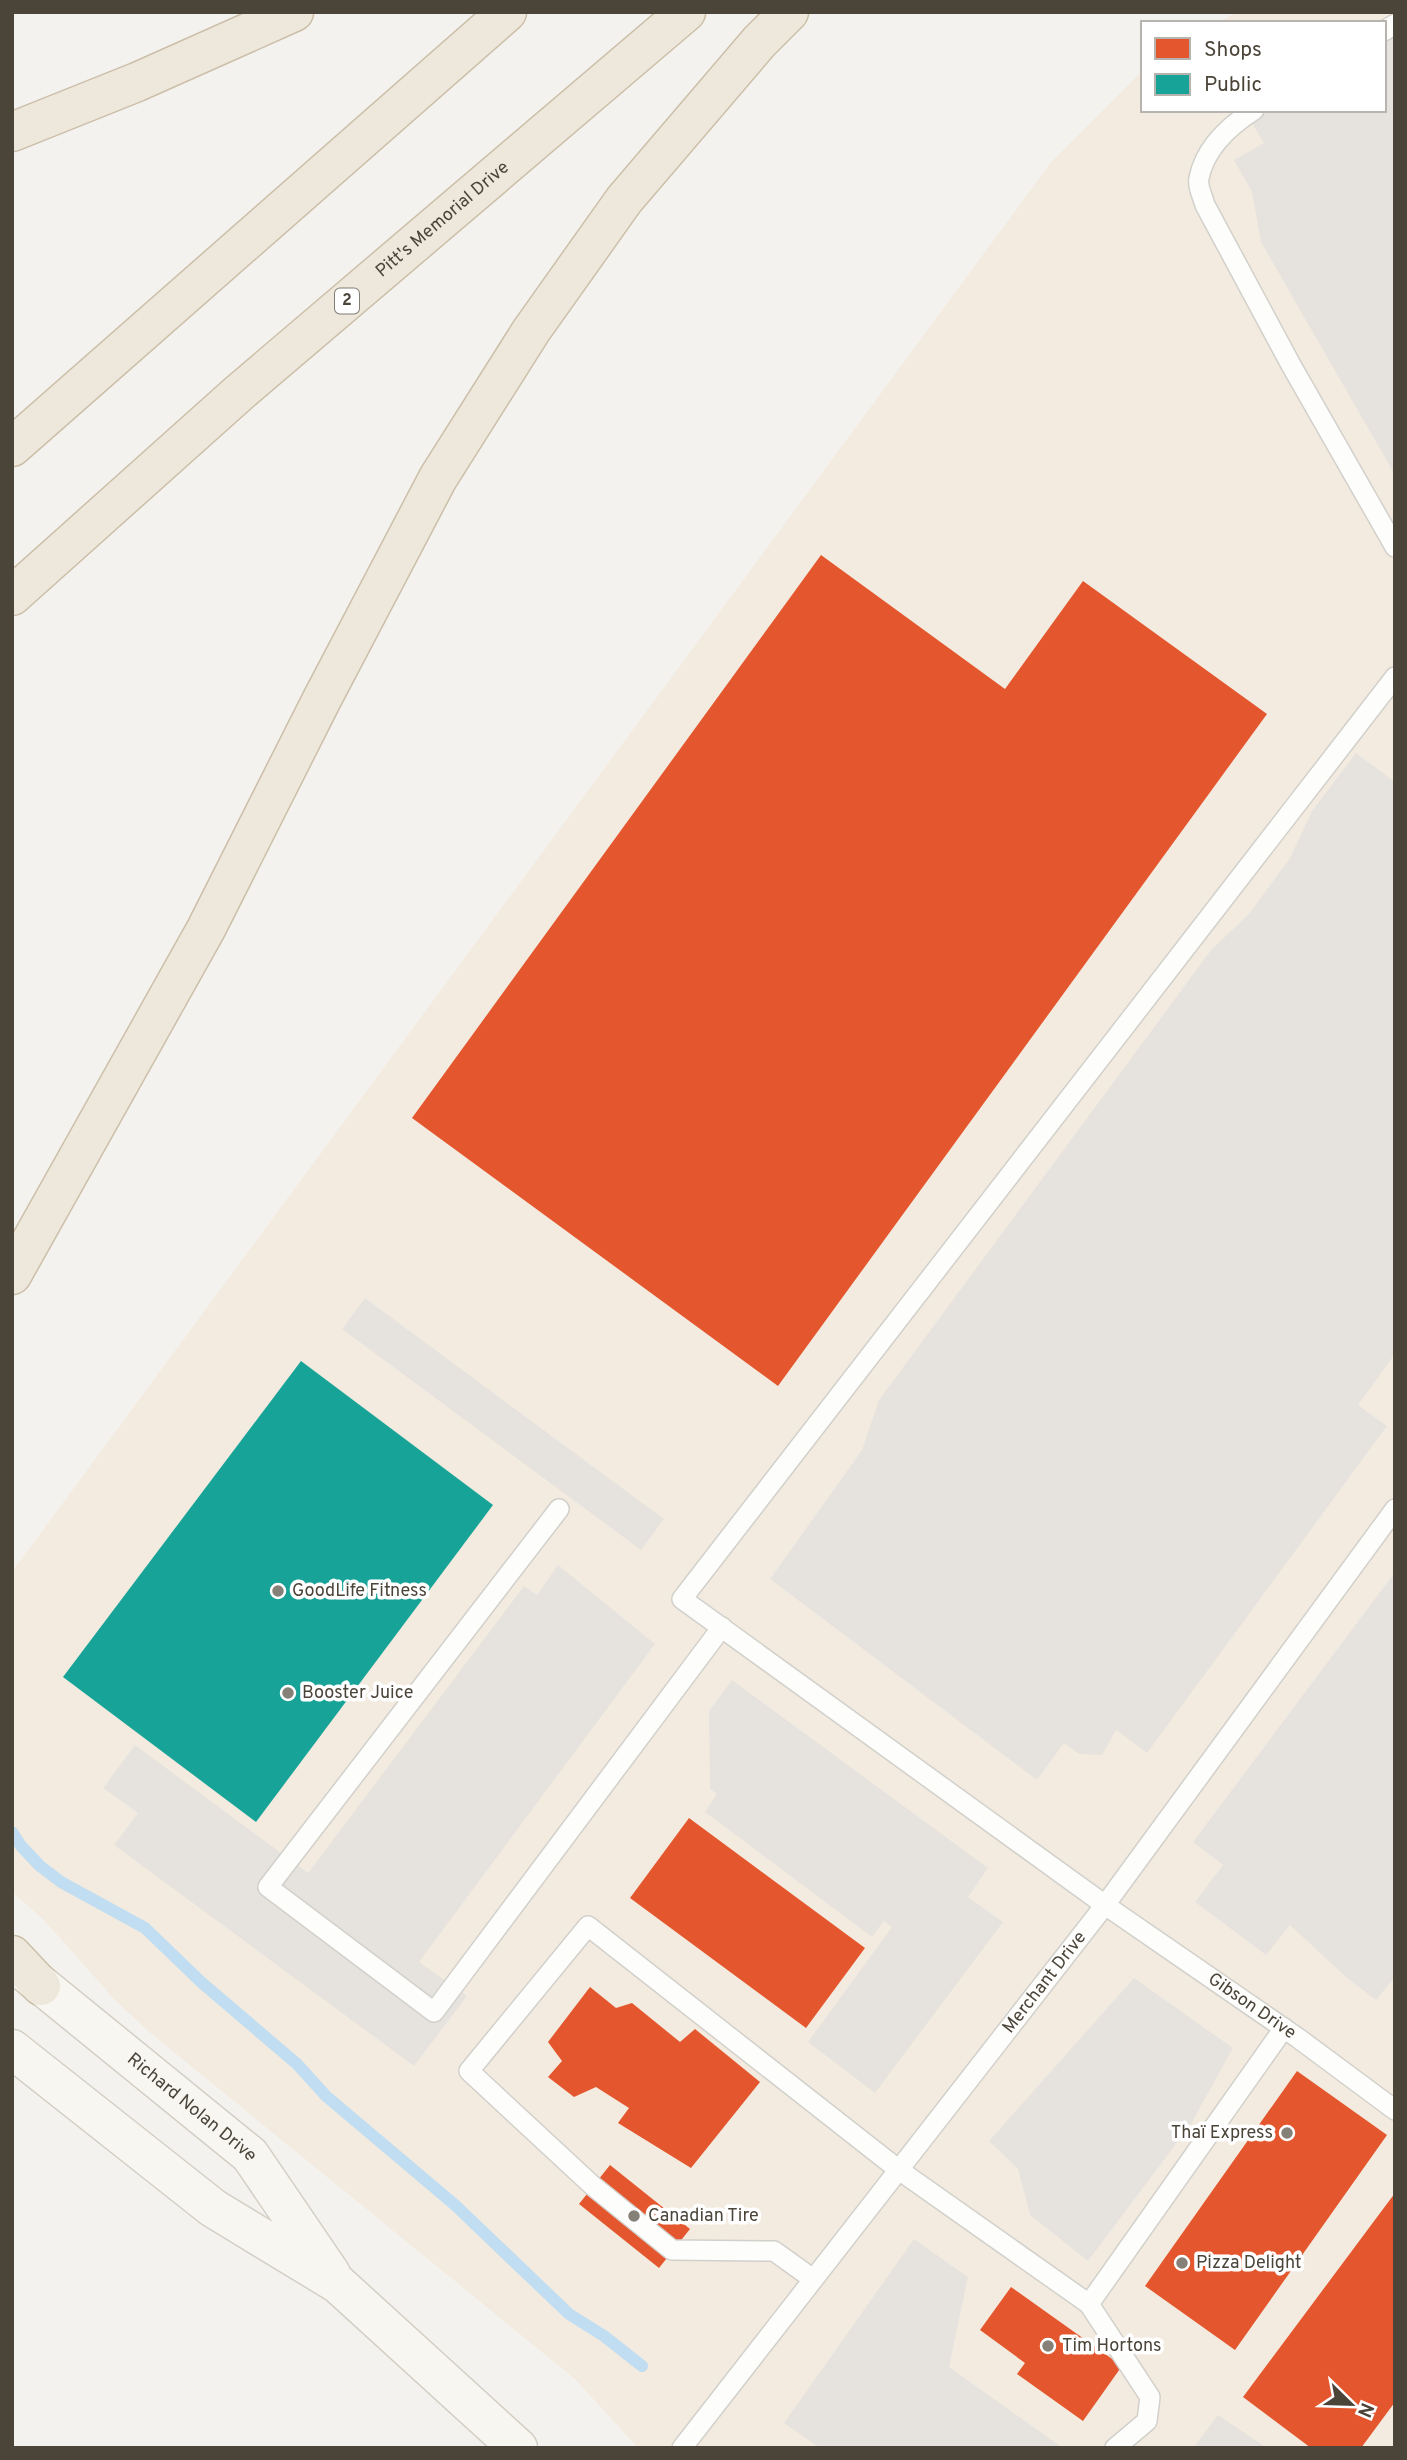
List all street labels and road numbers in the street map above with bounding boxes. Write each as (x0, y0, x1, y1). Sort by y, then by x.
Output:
street label: Pitt's Memorial Drive (371, 156, 514, 283)
road number: 2 (335, 288, 359, 314)
street label: Merchant Drive (998, 1927, 1092, 2038)
street label: Gibson Drive (1203, 1968, 1300, 2045)
street label: Richard Nolan Drive (122, 2048, 262, 2166)

